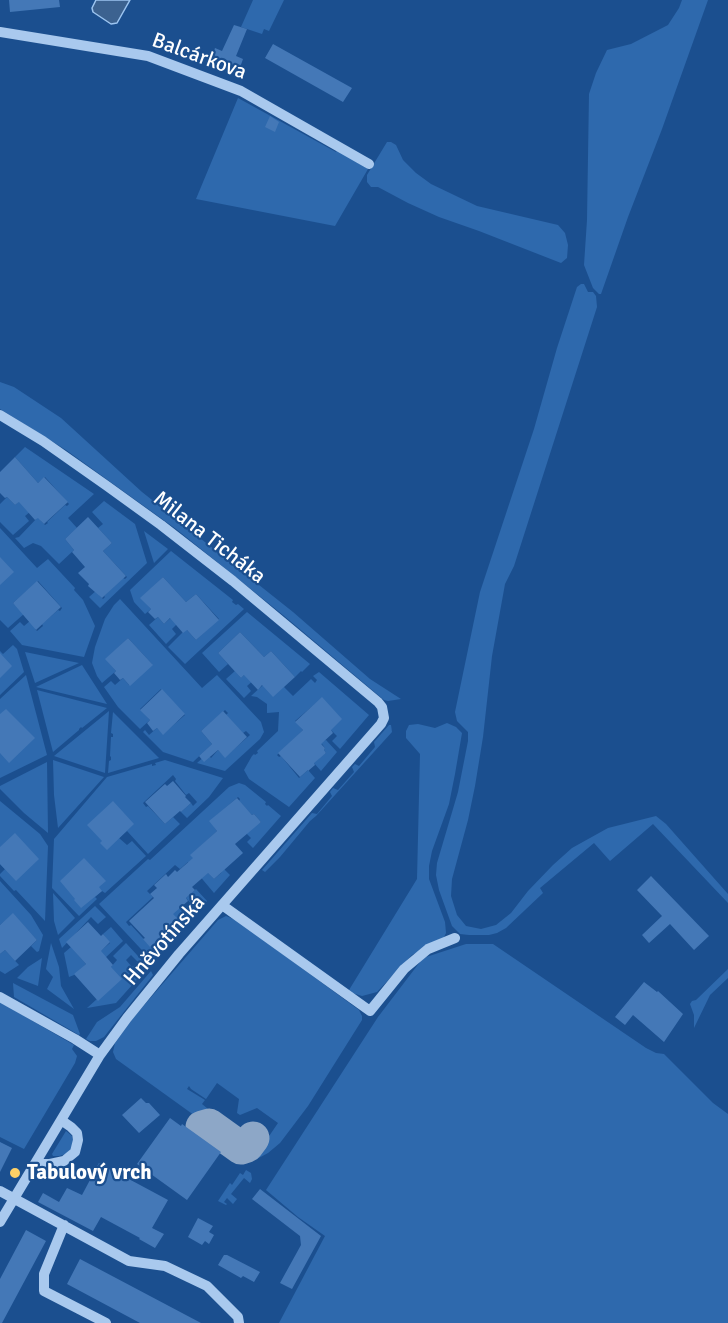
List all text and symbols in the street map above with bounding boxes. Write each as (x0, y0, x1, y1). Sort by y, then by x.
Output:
street label: Balcárkova (148, 28, 250, 86)
street label: Milana Ticháka (148, 486, 270, 590)
street label: Hněvotínská (119, 891, 211, 991)
place label: Tabulový vrch (27, 1160, 152, 1186)
marker: Tabulový vrch (8, 1166, 22, 1180)

